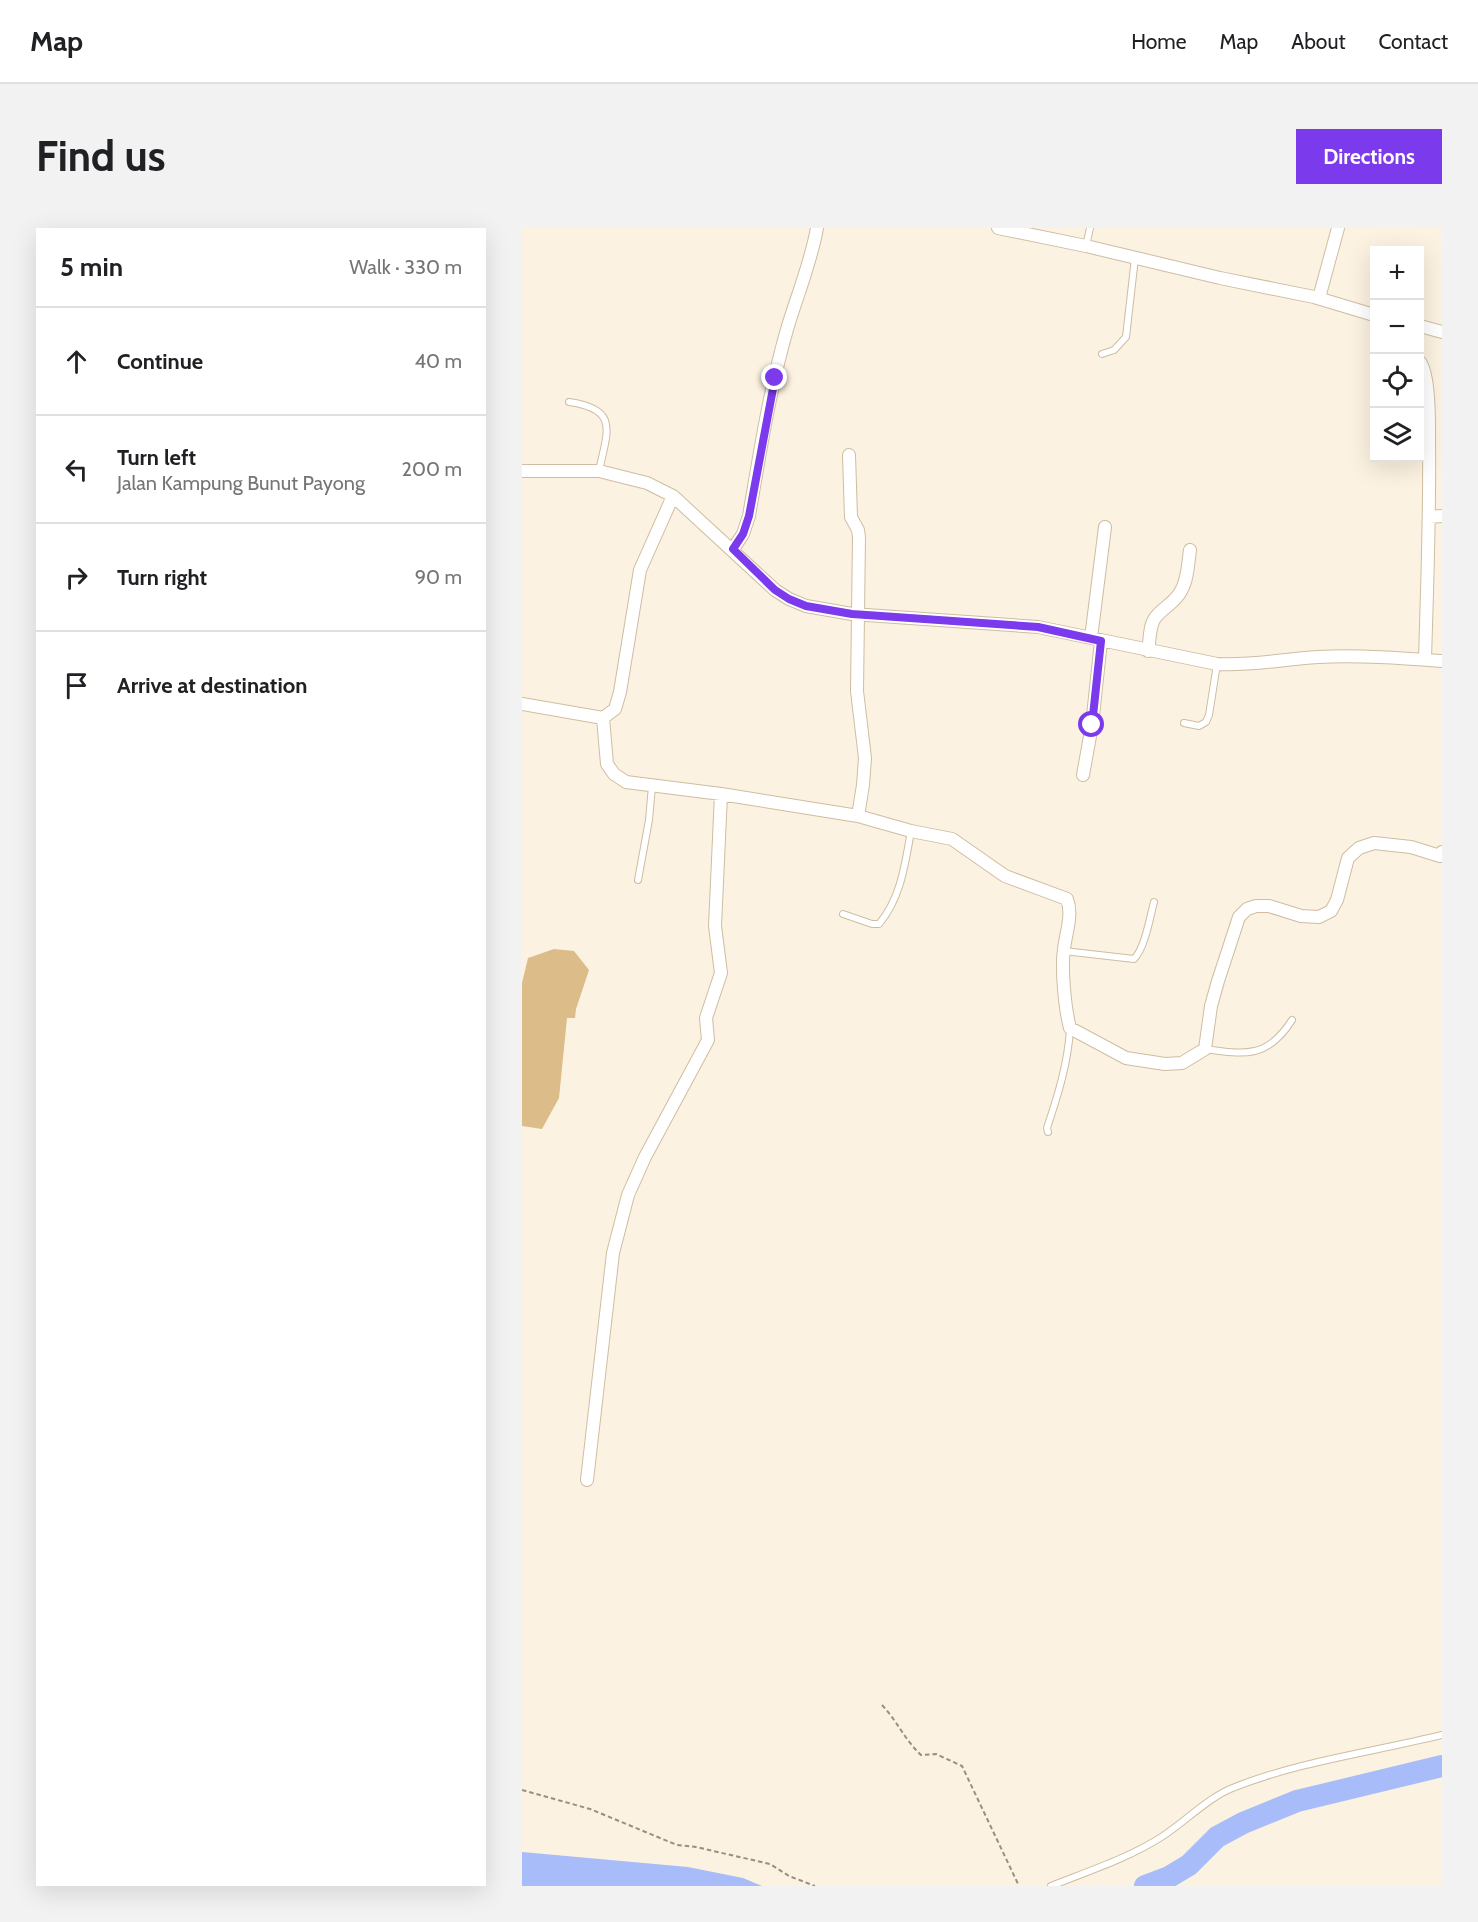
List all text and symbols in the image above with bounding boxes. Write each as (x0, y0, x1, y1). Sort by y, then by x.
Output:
text: Map (30, 24, 83, 58)
text: Home (1131, 29, 1187, 54)
text: Map (1220, 29, 1258, 54)
text: About (1291, 29, 1345, 54)
text: Contact (1378, 29, 1448, 54)
button: Directions (1296, 129, 1442, 184)
text: Find us (36, 130, 165, 182)
map controls (1370, 246, 1424, 462)
button: + (1370, 246, 1424, 300)
text: 5 min (60, 251, 123, 283)
text: Walk · 330 m (349, 255, 462, 279)
button: − (1370, 300, 1424, 354)
icon: ahead (60, 345, 93, 378)
text: Continue (117, 348, 203, 375)
text: 40 m (414, 349, 462, 373)
button: locate (1370, 354, 1424, 408)
route end (761, 364, 787, 390)
button: layers (1370, 408, 1424, 462)
text: Turn left (117, 444, 196, 471)
icon: left (60, 453, 93, 486)
text: 200 m (402, 457, 462, 481)
text: Jalan Kampung Bunut Payong (117, 471, 365, 495)
icon: right (60, 561, 93, 594)
text: Turn right (117, 564, 207, 591)
text: 90 m (415, 565, 462, 589)
icon: arrive (60, 669, 93, 702)
text: Arrive at destination (117, 672, 307, 699)
route start (1078, 711, 1104, 737)

